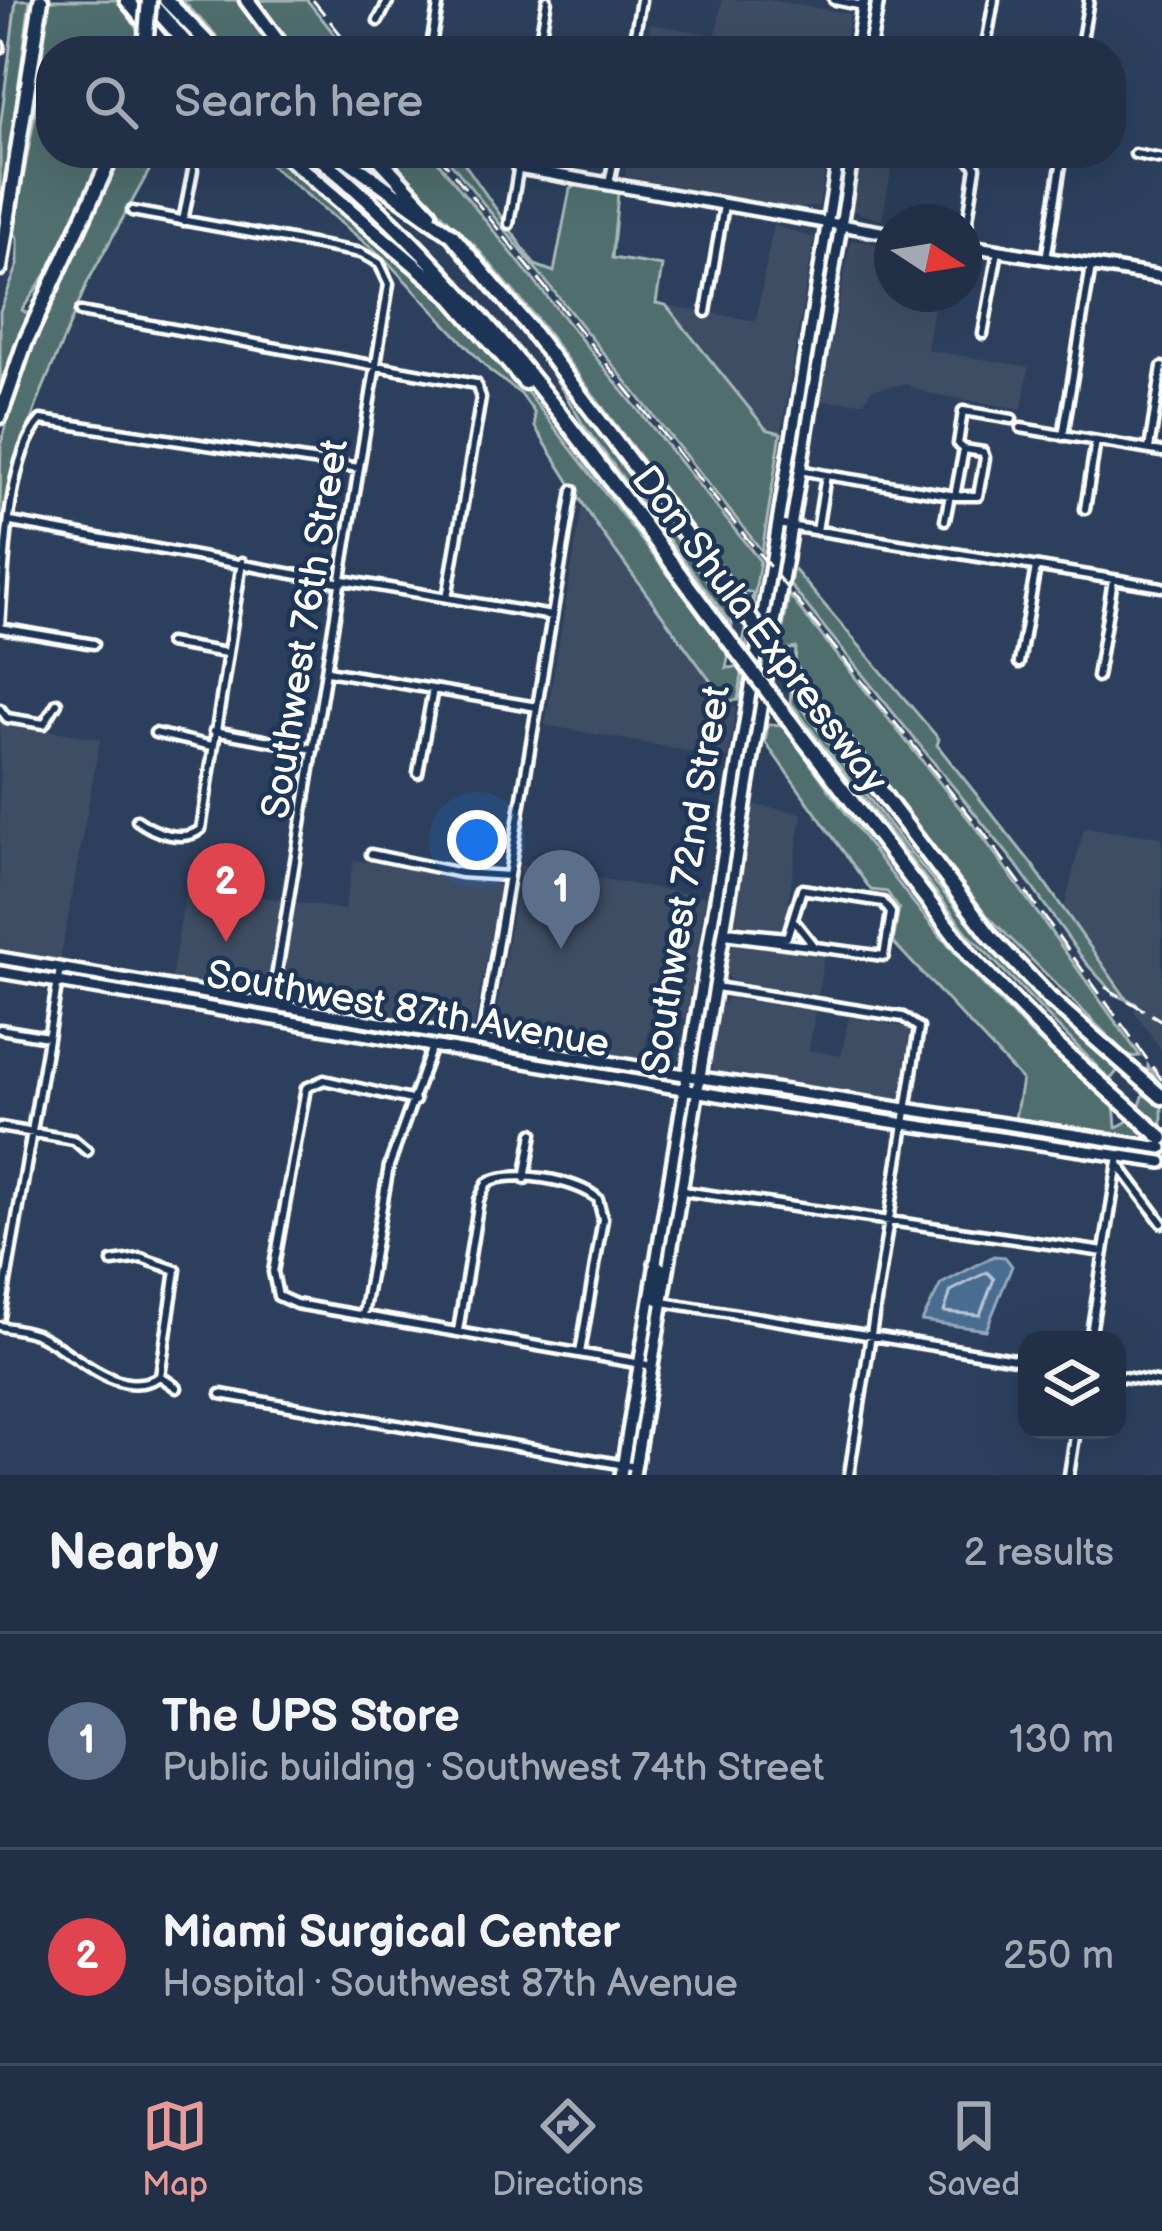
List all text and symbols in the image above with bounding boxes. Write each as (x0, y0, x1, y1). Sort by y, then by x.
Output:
search box (36, 36, 1126, 168)
icon: search (78, 69, 144, 135)
text: Search here (174, 75, 423, 130)
north arrow (874, 204, 982, 312)
street label: Southwest 76th Street (253, 436, 359, 822)
street label: Don Shula Expressway (621, 458, 897, 803)
street label: Southwest 72nd Street (633, 682, 741, 1078)
your location (447, 810, 507, 870)
pin: 2 (187, 843, 265, 942)
pin: 1 (522, 850, 600, 949)
street label: Southwest 87th Avenue (203, 951, 613, 1069)
map controls (1018, 1331, 1126, 1439)
button: layers (1018, 1331, 1126, 1439)
text: Nearby (48, 1523, 219, 1584)
text: 2 results (963, 1530, 1114, 1577)
text: The UPS Store (162, 1690, 460, 1745)
text: 1 (79, 1717, 95, 1764)
text: 130 m (1009, 1717, 1114, 1764)
text: Public building · Southwest 74th Street (162, 1745, 824, 1792)
text: Miami Surgical Center (162, 1906, 620, 1961)
text: 2 (75, 1933, 99, 1980)
text: 250 m (1003, 1933, 1114, 1980)
text: Hospital · Southwest 87th Avenue (162, 1961, 738, 2008)
tab: Map (142, 2093, 208, 2205)
tab: Directions (492, 2093, 644, 2205)
tab: Saved (927, 2093, 1020, 2205)

